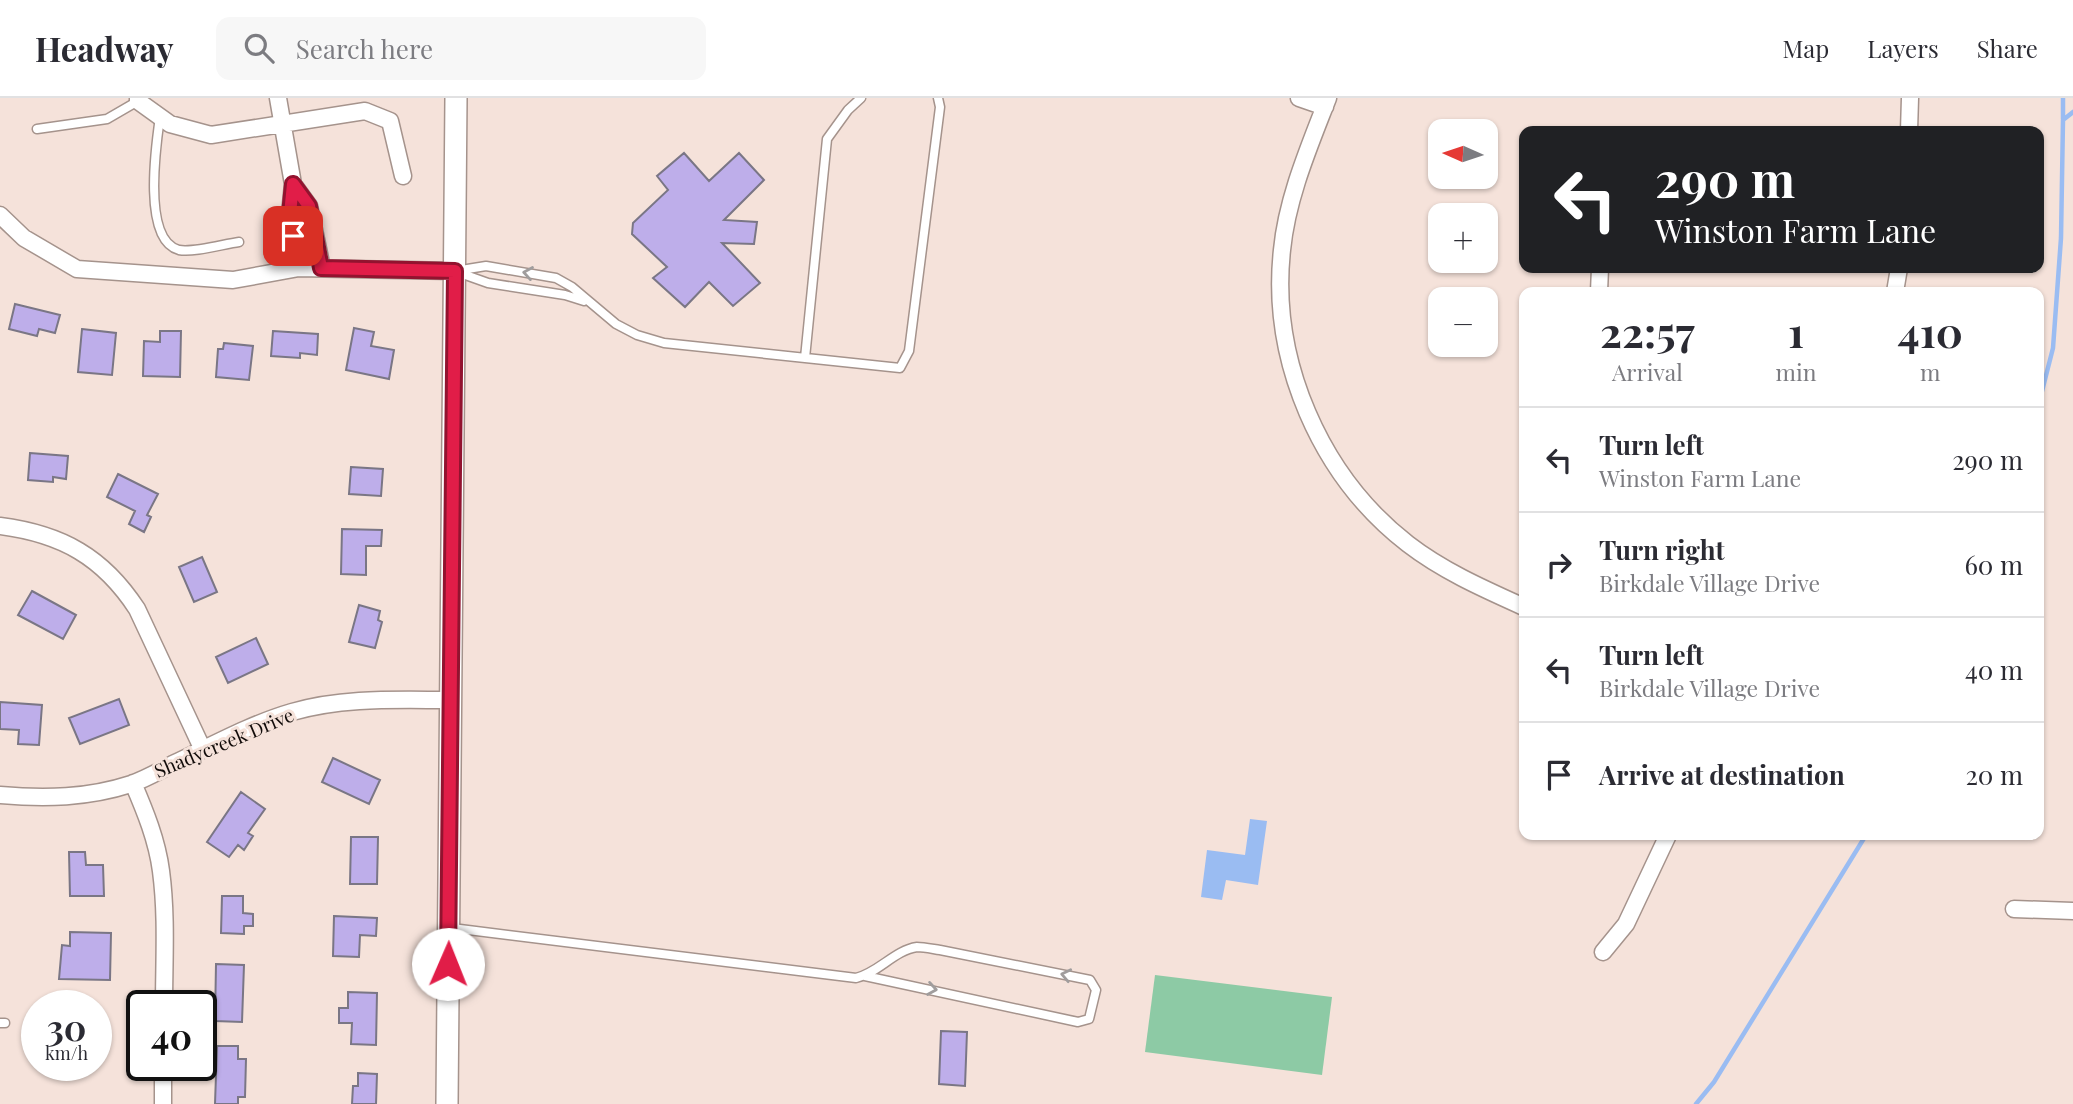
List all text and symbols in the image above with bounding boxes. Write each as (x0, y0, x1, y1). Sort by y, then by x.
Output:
search box (216, 17, 706, 80)
text: Headway (35, 26, 174, 70)
icon: search (240, 29, 278, 67)
text: Search here (296, 31, 433, 66)
text: Map (1783, 32, 1829, 64)
text: Layers (1867, 32, 1939, 64)
text: Share (1977, 32, 2038, 64)
north arrow (1428, 119, 1498, 189)
map controls (1428, 119, 1498, 357)
text: 290 m (1655, 145, 1795, 210)
icon: left (1540, 154, 1631, 245)
button: + (1428, 203, 1498, 273)
pin (263, 206, 323, 266)
text: Winston Farm Lane (1655, 208, 1936, 251)
icon: arrive (274, 217, 312, 255)
one-way arrow (522, 266, 533, 281)
button: − (1428, 287, 1498, 357)
text: 22:57 (1600, 303, 1695, 359)
text: 1 (1788, 303, 1804, 359)
text: 410 (1898, 303, 1963, 359)
text: Arrival (1612, 356, 1683, 387)
text: min (1776, 356, 1817, 387)
text: m (1920, 356, 1940, 387)
text: Turn left (1599, 427, 1704, 462)
icon: left (1540, 441, 1578, 479)
text: 290 m (1952, 442, 2023, 477)
text: Winston Farm Lane (1599, 462, 1801, 493)
text: Turn right (1599, 532, 1725, 567)
icon: right (1540, 546, 1578, 584)
text: 60 m (1964, 547, 2023, 582)
text: Birkdale Village Drive (1599, 567, 1820, 598)
text: Turn left (1599, 637, 1704, 672)
icon: left (1540, 651, 1578, 689)
text: 40 m (1965, 652, 2023, 687)
text: Birkdale Village Drive (1599, 672, 1820, 703)
street label: Shadycreek Drive (150, 701, 297, 783)
icon: arrive (1540, 756, 1578, 794)
text: Arrive at destination (1599, 757, 1845, 792)
text: 20 m (1965, 757, 2023, 792)
position arrow (411, 927, 485, 1001)
one-way arrow (1060, 969, 1072, 984)
one-way arrow (926, 981, 938, 996)
speed limit sign: 40 (126, 990, 217, 1081)
text: 30 (47, 1003, 86, 1050)
text: km/h (45, 1041, 88, 1065)

